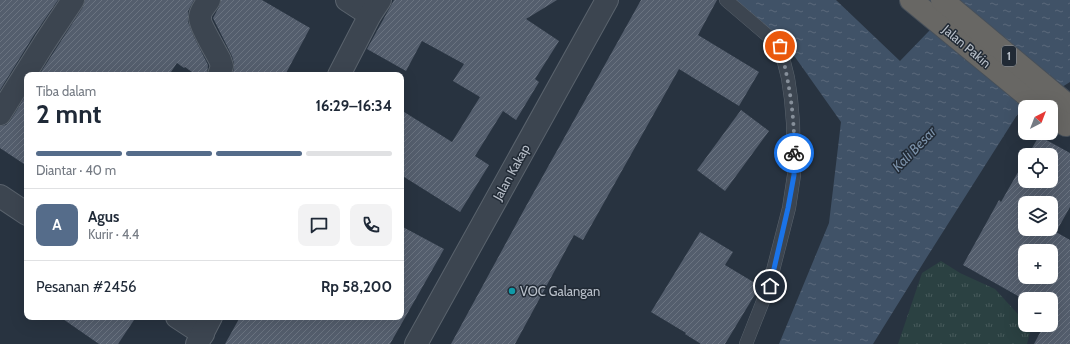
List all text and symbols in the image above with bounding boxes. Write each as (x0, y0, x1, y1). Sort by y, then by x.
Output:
street label: Jalan Pakin (939, 20, 994, 71)
pin (763, 29, 797, 63)
icon: bag (769, 35, 791, 57)
road number: 1 (1002, 46, 1016, 66)
text: Tiba dalam (36, 83, 96, 99)
text: 16:29–16:34 (316, 97, 392, 115)
text: 2 mnt (36, 98, 101, 130)
north arrow (1018, 100, 1058, 140)
map controls (1018, 100, 1058, 332)
water label: Kali Besar (888, 122, 940, 175)
courier (774, 133, 814, 173)
street label: Jalan Kakap (489, 141, 533, 204)
icon: bike (783, 142, 805, 164)
button: locate (1018, 148, 1058, 188)
text: Diantar · 40 m (36, 162, 116, 178)
button: layers (1018, 196, 1058, 236)
button: chat (298, 204, 340, 246)
button: phone (350, 204, 392, 246)
text: Agus (88, 208, 119, 226)
text: A (52, 216, 62, 234)
text: Kurir · 4.4 (88, 226, 139, 242)
button: + (1018, 244, 1058, 284)
pin (753, 269, 787, 303)
icon: home (759, 275, 781, 297)
text: Pesanan #2456 (36, 278, 137, 296)
text: Rp 58,200 (321, 278, 392, 296)
place label: VOC Galangan (520, 283, 600, 299)
marker: VOC Galangan (507, 286, 517, 296)
button: − (1018, 292, 1058, 332)

